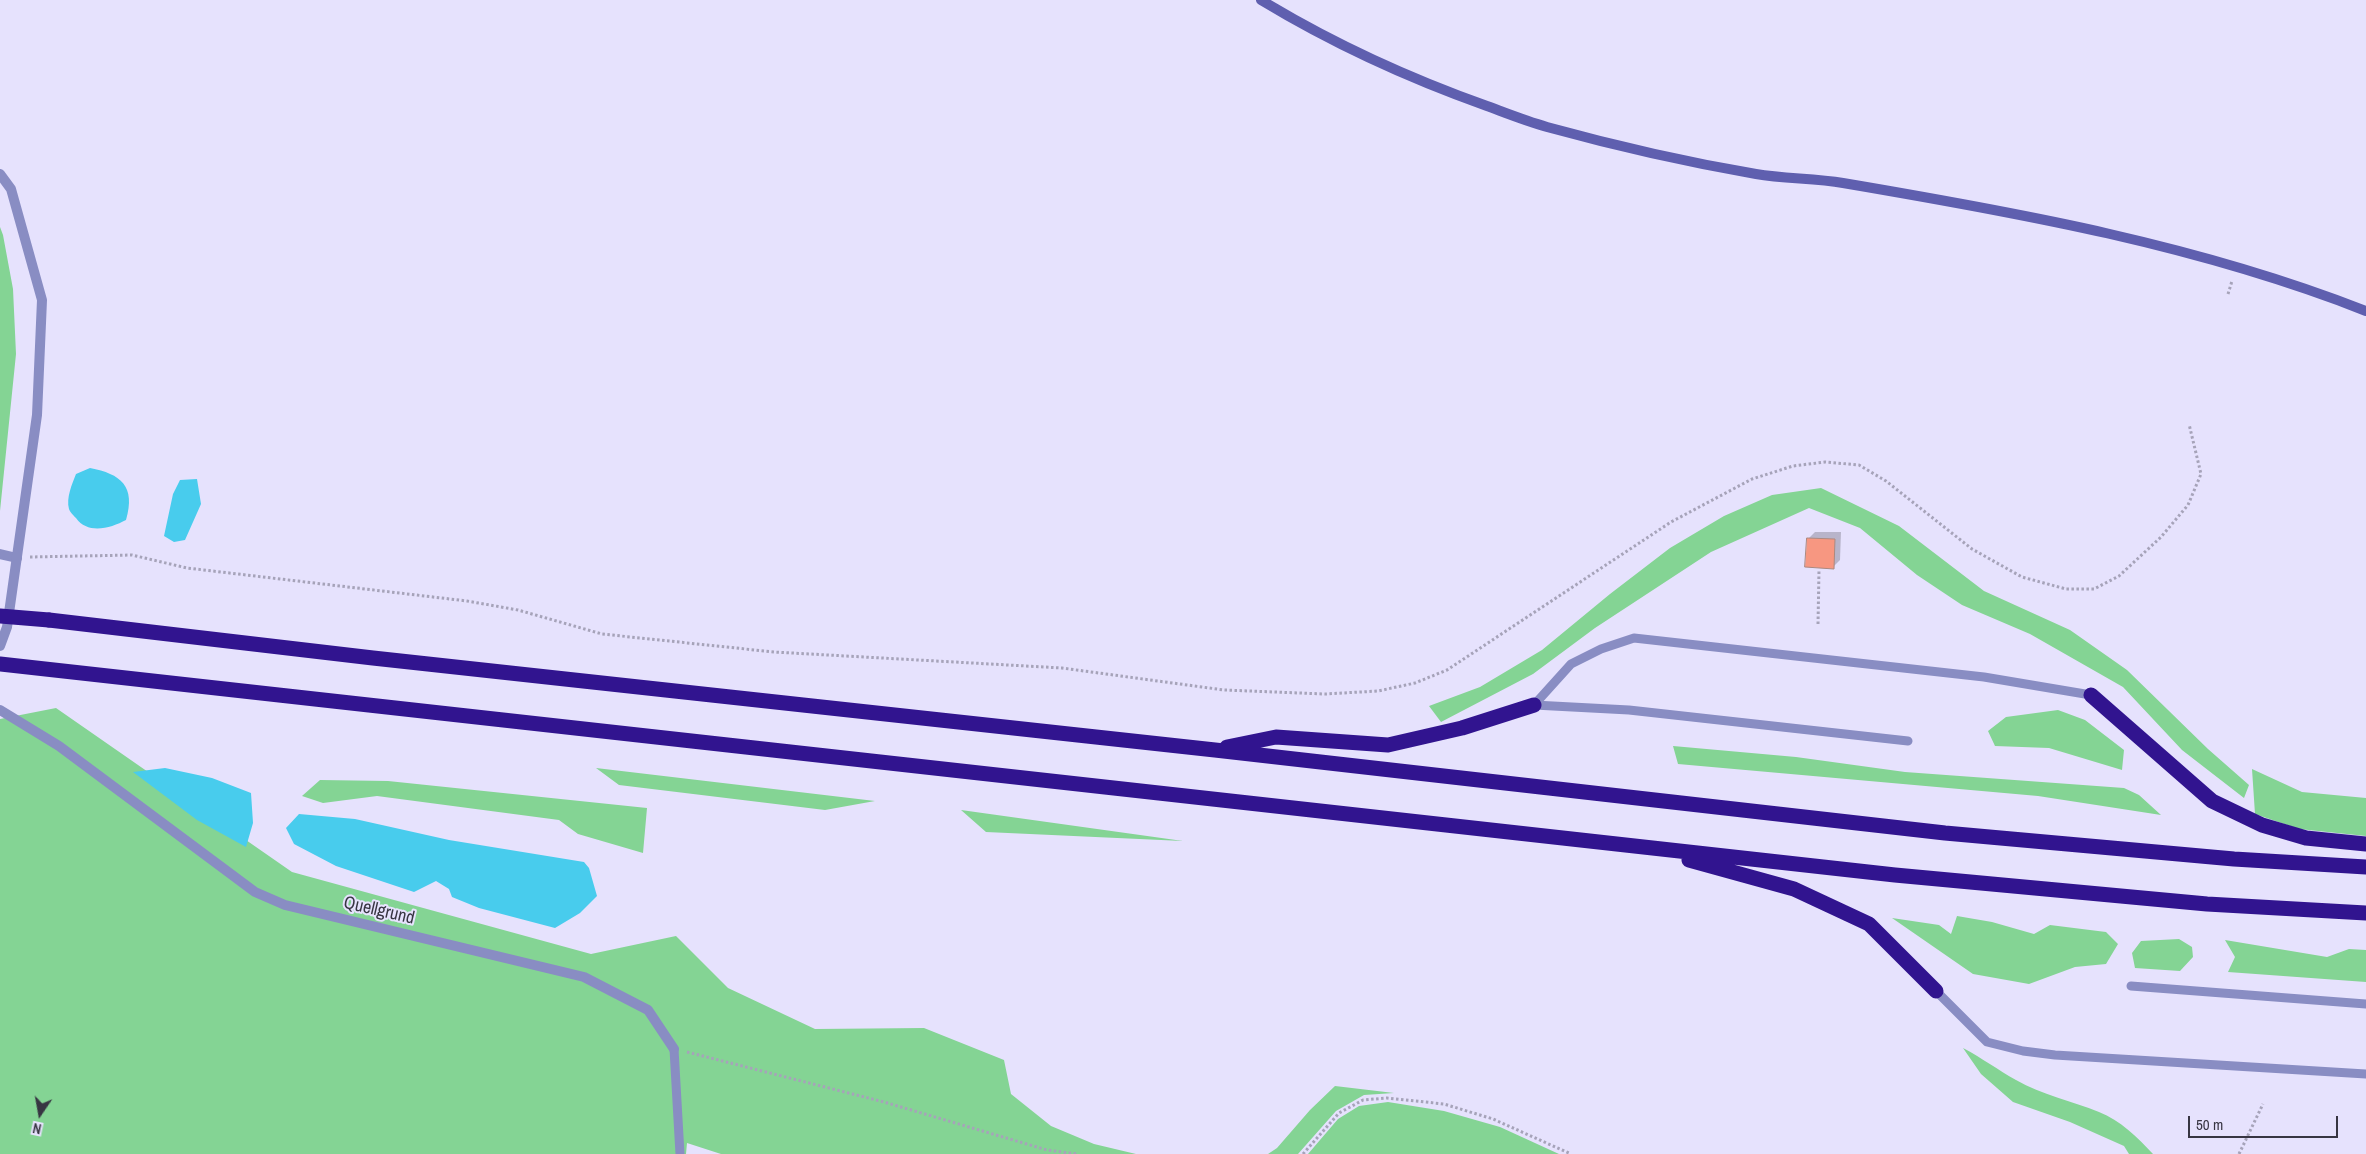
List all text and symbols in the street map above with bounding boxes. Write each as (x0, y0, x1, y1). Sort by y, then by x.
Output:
street label: Quellgrund (341, 892, 417, 930)
north arrow (15, 1089, 65, 1139)
scale bar (2191, 1106, 2341, 1138)
text: 50 m (2196, 1114, 2223, 1135)
text: N (31, 1119, 43, 1138)

